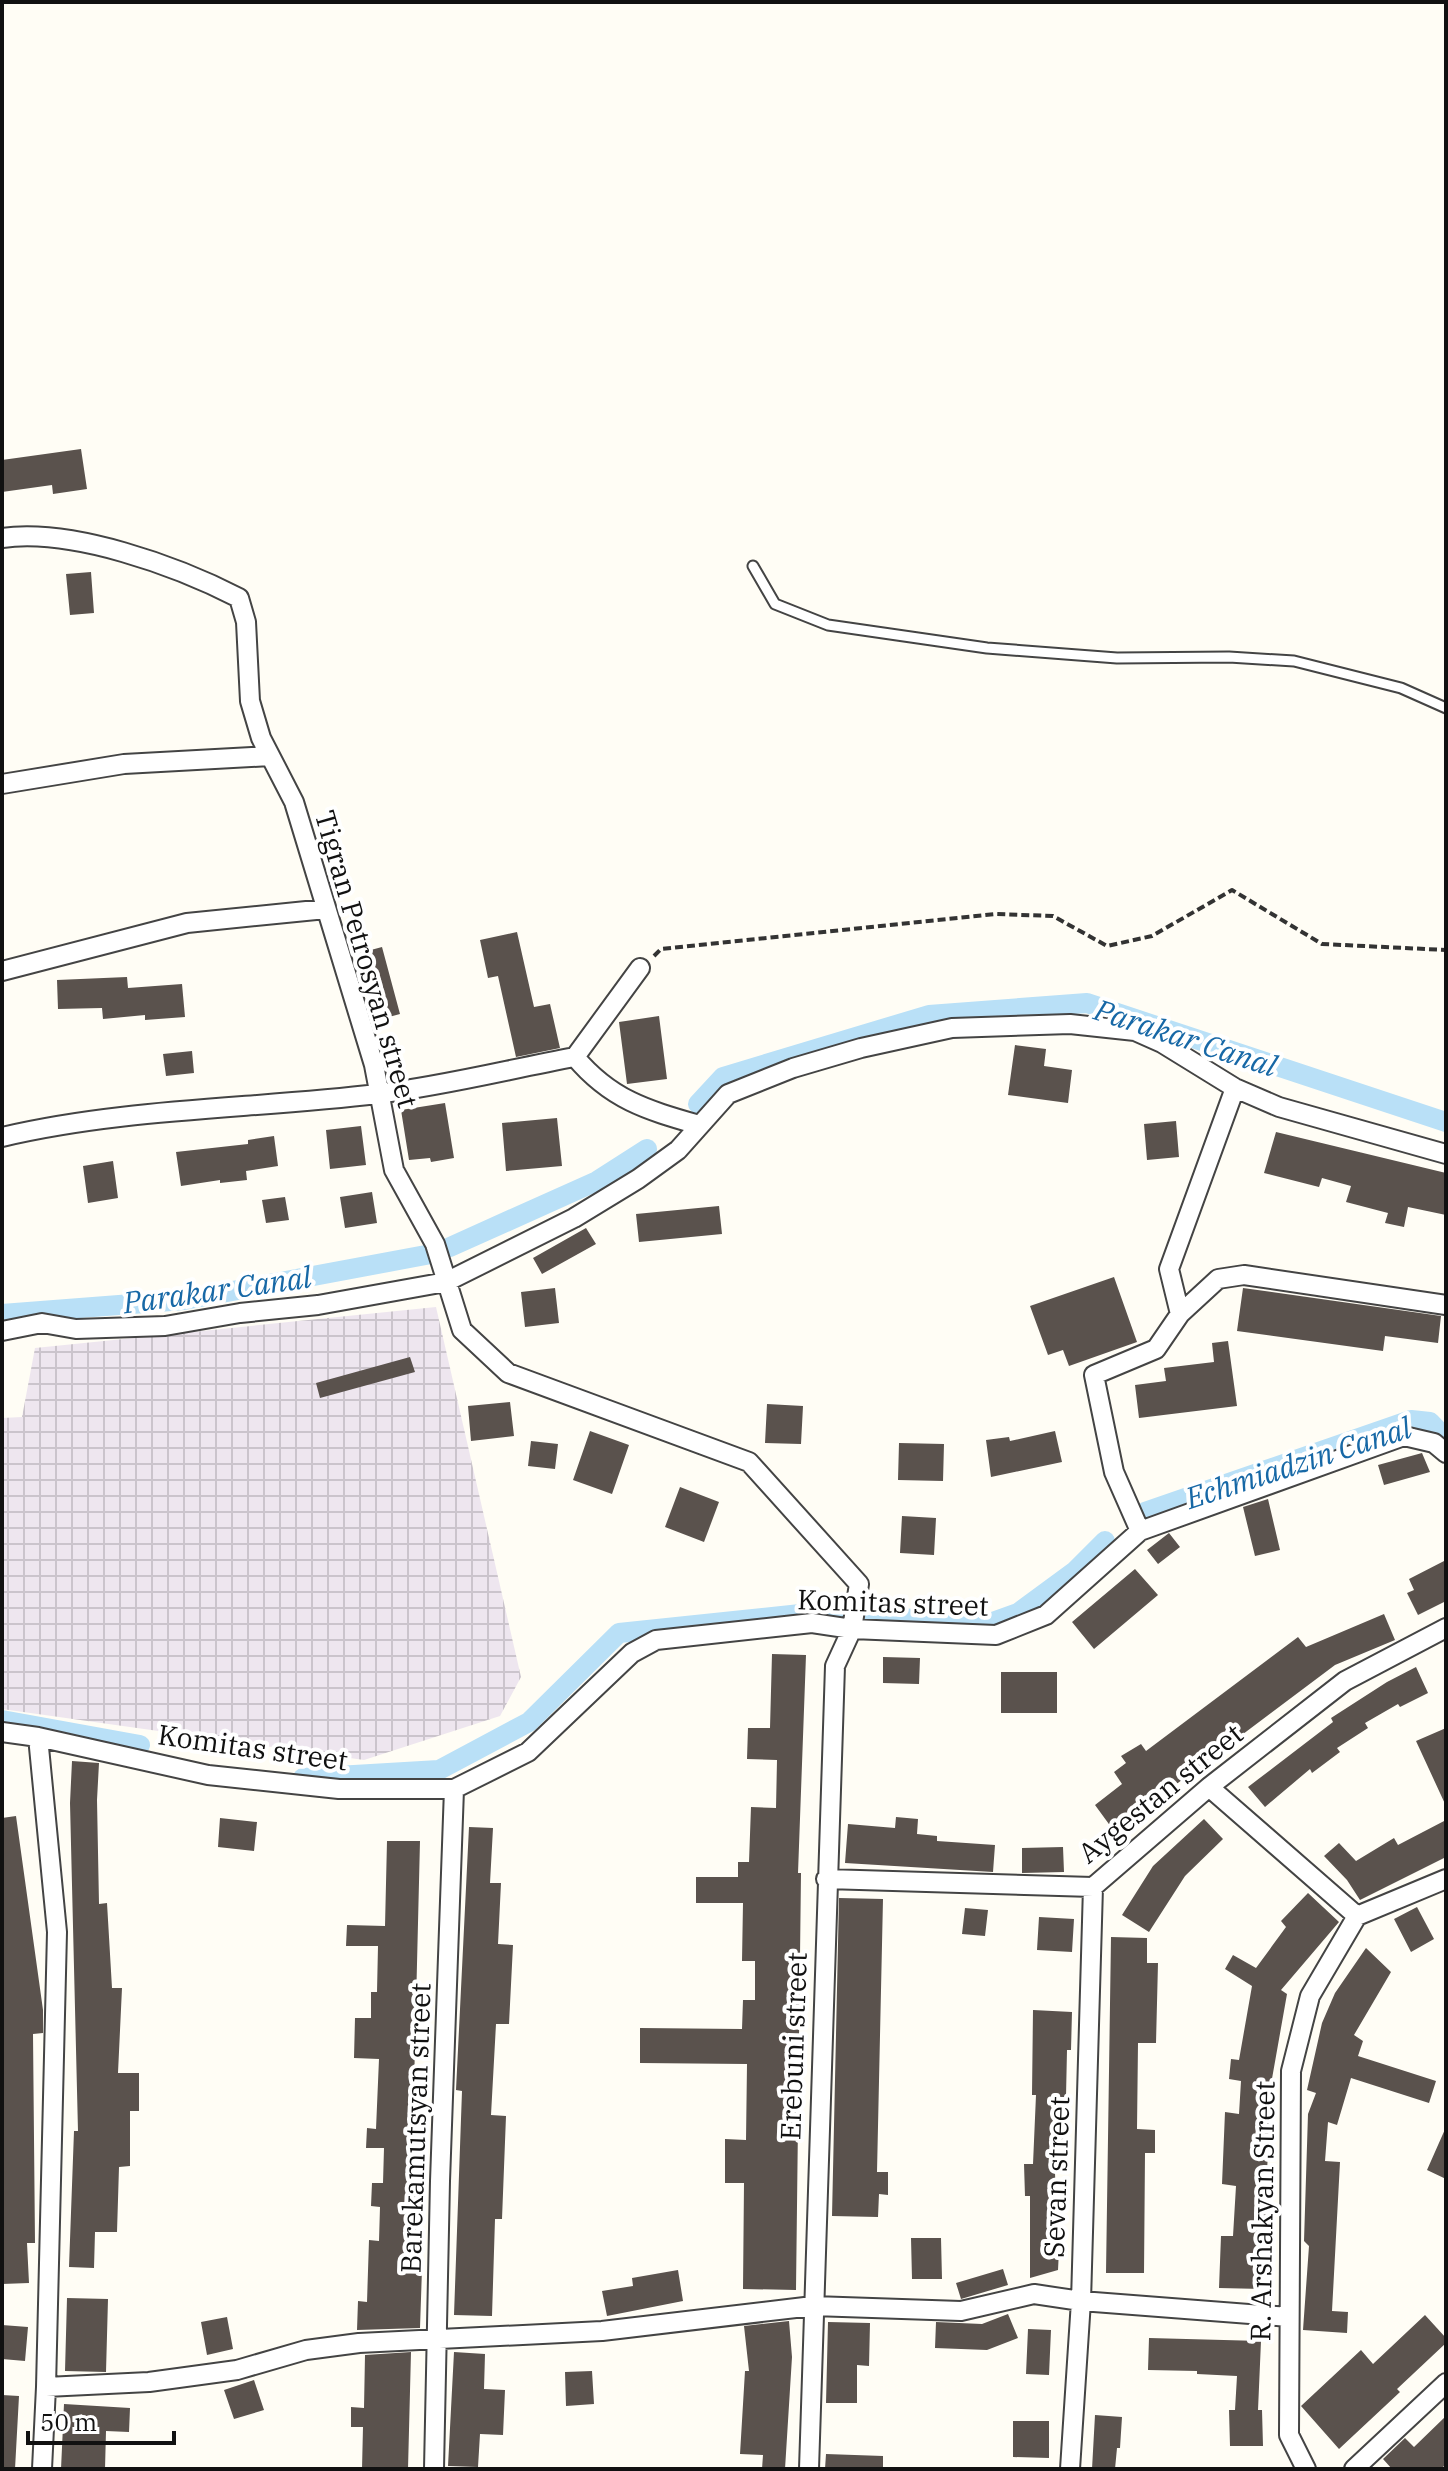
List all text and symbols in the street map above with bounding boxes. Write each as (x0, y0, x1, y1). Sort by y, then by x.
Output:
street label: Tigran Petrosyan street (307, 806, 427, 1112)
water label: Parakar Canal (1089, 989, 1283, 1085)
water label: Parakar Canal (119, 1256, 314, 1322)
water label: Echmiadzin Canal (1179, 1407, 1416, 1517)
street label: Komitas street (797, 1580, 989, 1624)
street label: Komitas street (156, 1715, 350, 1779)
street label: Aygestan street (1070, 1715, 1250, 1871)
street label: Erebuni street (771, 1951, 815, 2141)
street label: Barekamutsyan street (391, 1982, 439, 2274)
street label: R. Arshakyan Street (1241, 2080, 1283, 2342)
street label: Sevan street (1035, 2096, 1077, 2258)
scale bar (28, 2395, 174, 2445)
text: 50 m (40, 2406, 97, 2438)

